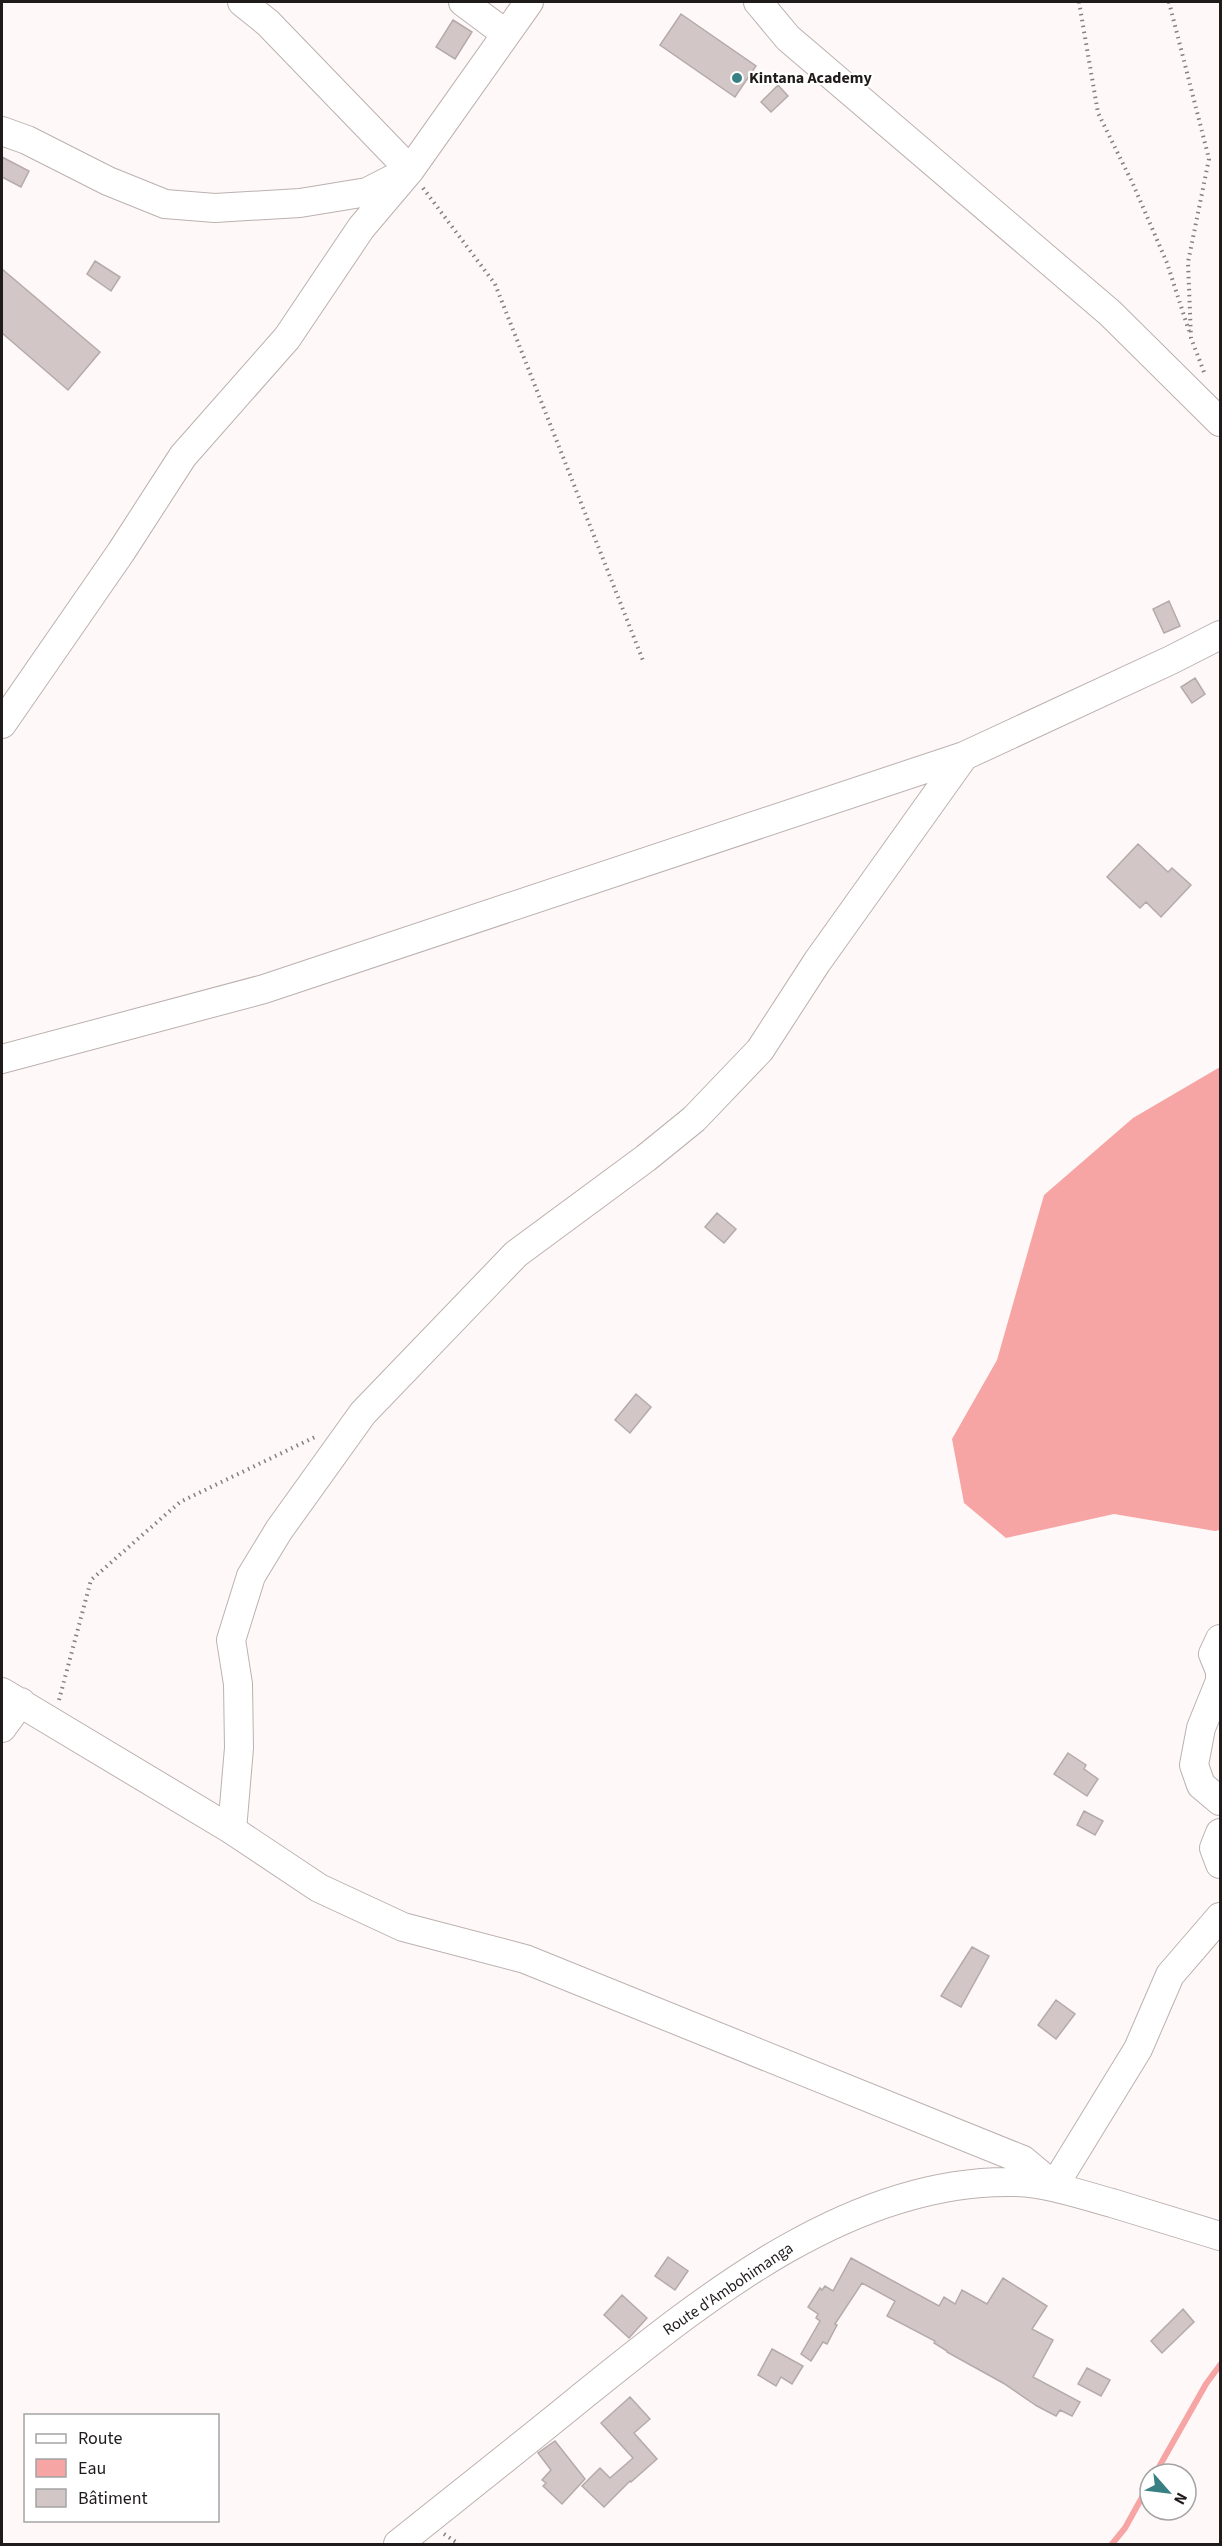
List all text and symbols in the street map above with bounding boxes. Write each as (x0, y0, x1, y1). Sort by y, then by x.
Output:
place label: Kintana Academy (749, 67, 873, 89)
marker: Kintana Academy (730, 71, 744, 85)
street label: Route d'Ambohimanga (659, 2237, 797, 2341)
legend (24, 2414, 219, 2522)
text: Route (78, 2426, 122, 2451)
text: Eau (78, 2456, 106, 2481)
north arrow (1138, 2462, 1198, 2522)
text: Bâtiment (78, 2486, 148, 2511)
text: N (1168, 2489, 1193, 2508)

